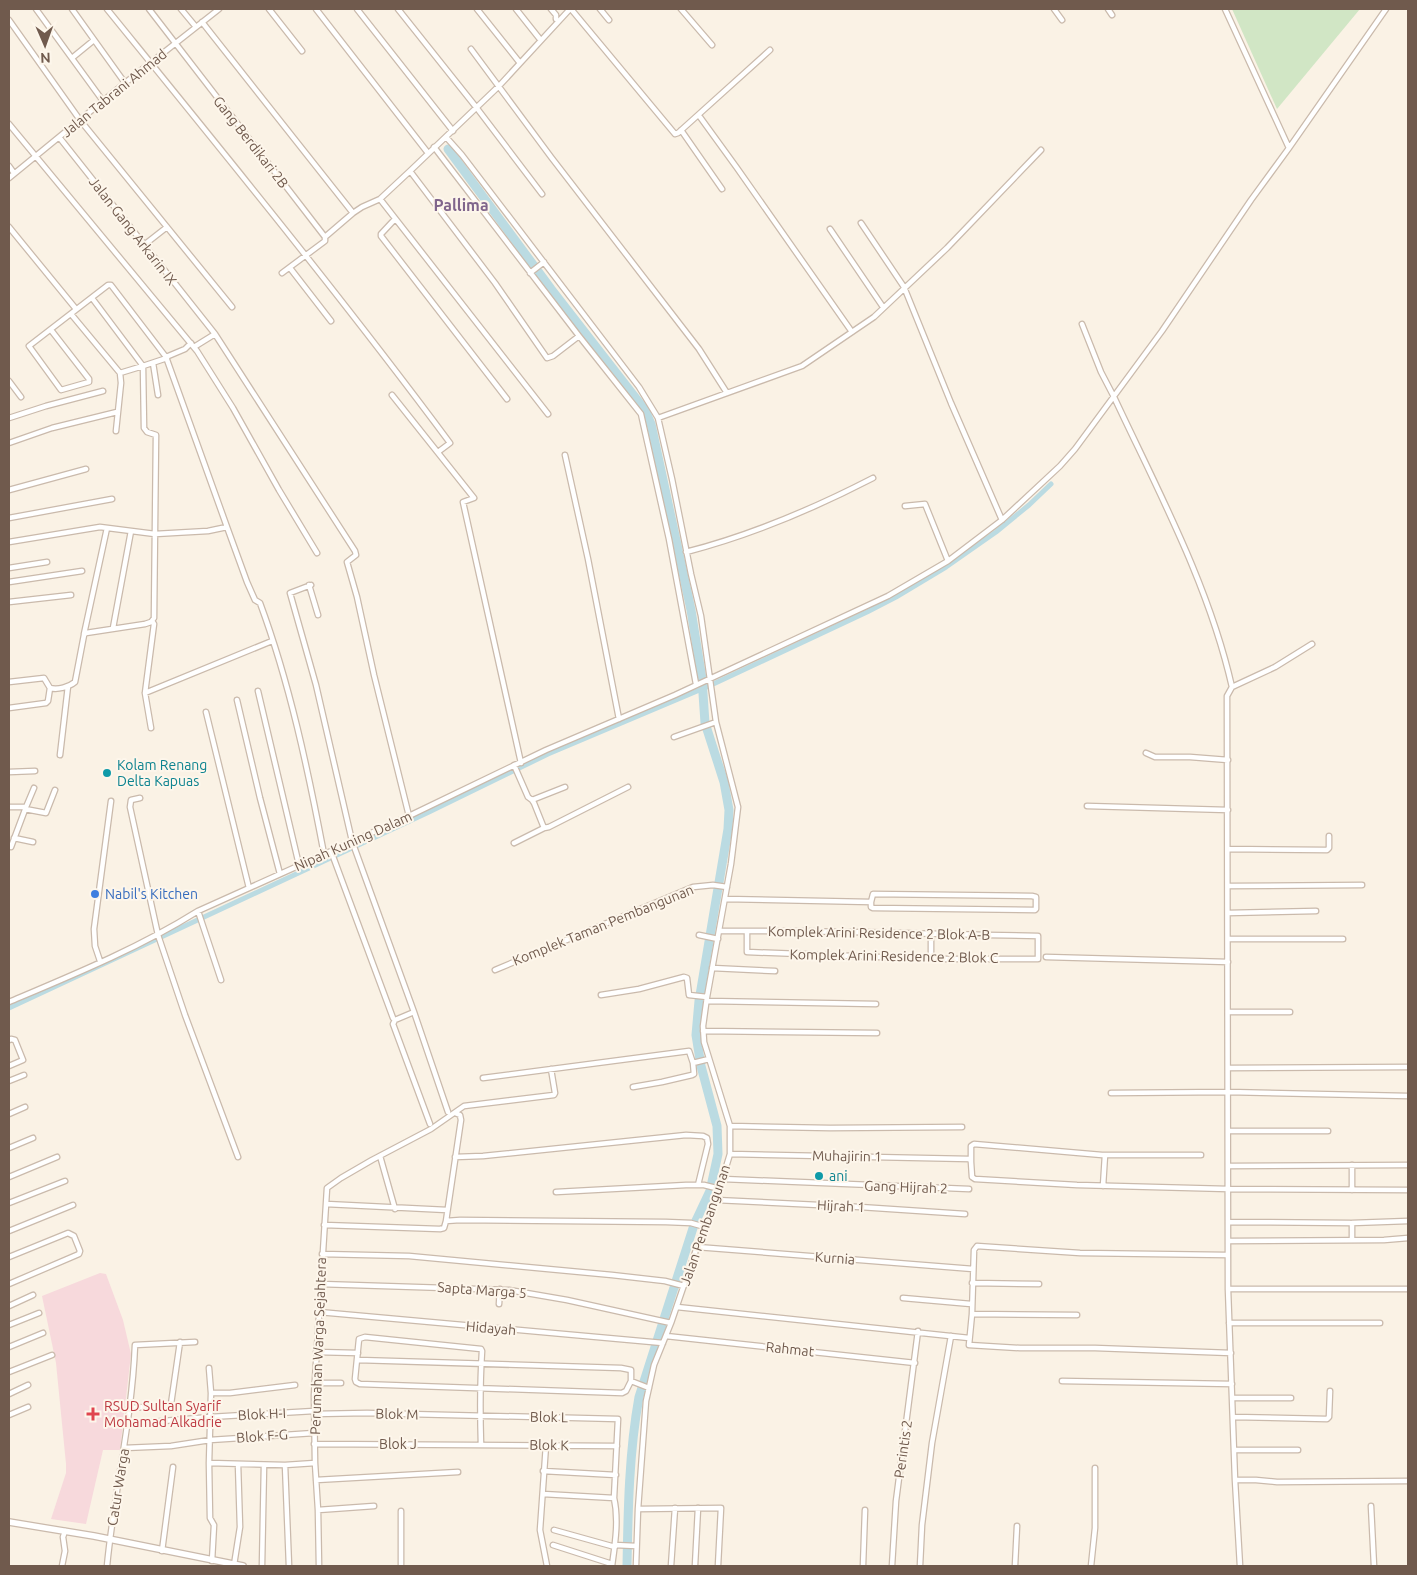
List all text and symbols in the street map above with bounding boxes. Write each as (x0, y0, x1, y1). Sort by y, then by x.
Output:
north arrow (20, 20, 70, 70)
street label: Jalan Tabrani Ahmad (58, 46, 170, 140)
text: N (40, 50, 51, 66)
street label: Gang Berdikari 2B (210, 93, 292, 191)
street label: Jalan Gang Arkarin IX (86, 174, 180, 288)
district label: Pallima (433, 196, 489, 214)
place label: Kolam Renang Delta Kapuas (117, 757, 207, 789)
marker: Kolam Renang Delta Kapuas (101, 767, 113, 779)
street label: Nipah Kuning Dalam (292, 808, 414, 874)
street label: Komplek Taman Pembangunan (510, 881, 696, 969)
place label: Nabil's Kitchen (105, 886, 198, 902)
marker: Nabil's Kitchen (89, 888, 101, 900)
street label: Komplek Arini Residence 2 Blok A-B (768, 923, 990, 943)
street label: Komplek Arini Residence 2 Blok C (789, 946, 999, 966)
street label: Muhajirin 1 (812, 1147, 882, 1165)
street label: Jalan Pembangunan (677, 1163, 733, 1287)
place label: ani (829, 1168, 848, 1184)
marker: ani (813, 1170, 825, 1182)
street label: Gang Hijrah 2 (864, 1178, 948, 1196)
street label: Hijrah 1 (817, 1197, 865, 1215)
street label: Kurnia (814, 1249, 856, 1267)
street label: Perumahan Warga Sejahtera (307, 1257, 329, 1435)
street label: Sapta Marga 5 (437, 1279, 527, 1301)
street label: Hidayah (465, 1318, 517, 1338)
street label: Rahmat (765, 1339, 816, 1360)
place label: RSUD Sultan Syarif Mohamad Alkadrie (104, 1398, 222, 1430)
street label: Blok H-I (237, 1405, 287, 1423)
street label: Blok M (375, 1406, 419, 1422)
marker: RSUD Sultan Syarif Mohamad Alkadrie (86, 1407, 100, 1421)
street label: Blok L (530, 1409, 568, 1425)
street label: Perintis 2 (891, 1419, 915, 1479)
street label: Blok F-G (236, 1426, 288, 1446)
street label: Blok J (379, 1436, 417, 1452)
street label: Blok K (529, 1437, 569, 1453)
street label: Catur Warga (104, 1447, 132, 1527)

